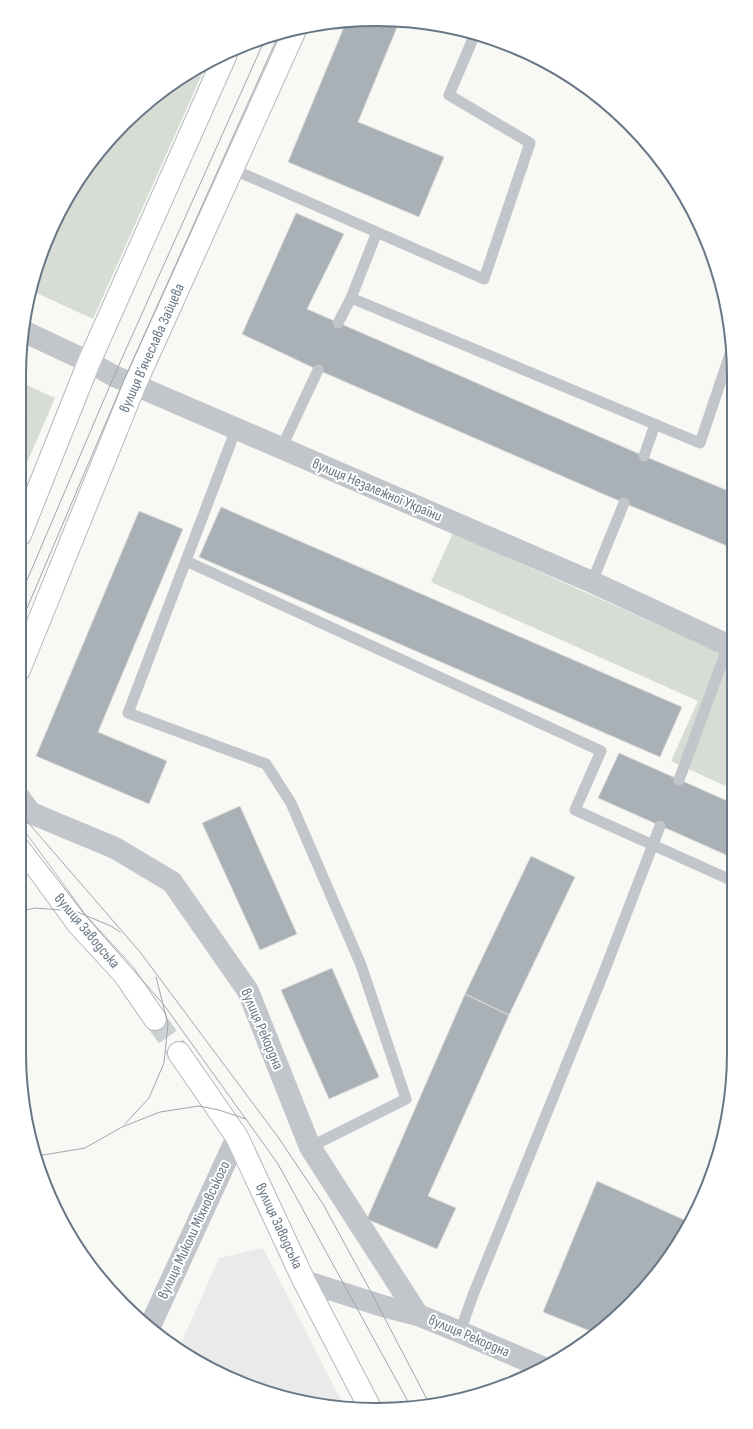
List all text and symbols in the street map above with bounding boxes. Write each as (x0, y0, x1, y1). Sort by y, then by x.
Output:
street label: вулиця Вʼячеслава Зайцева (115, 280, 189, 416)
street label: вулиця Незалежної України (309, 454, 445, 526)
street label: вулиця Заводська (50, 890, 124, 973)
street label: вулиця Рекордна (236, 985, 288, 1073)
street label: вулиця Миколи Міхновського (154, 1158, 234, 1302)
street label: вулиця Заводська (251, 1180, 307, 1272)
street label: вулиця Рекордна (425, 1310, 513, 1362)

